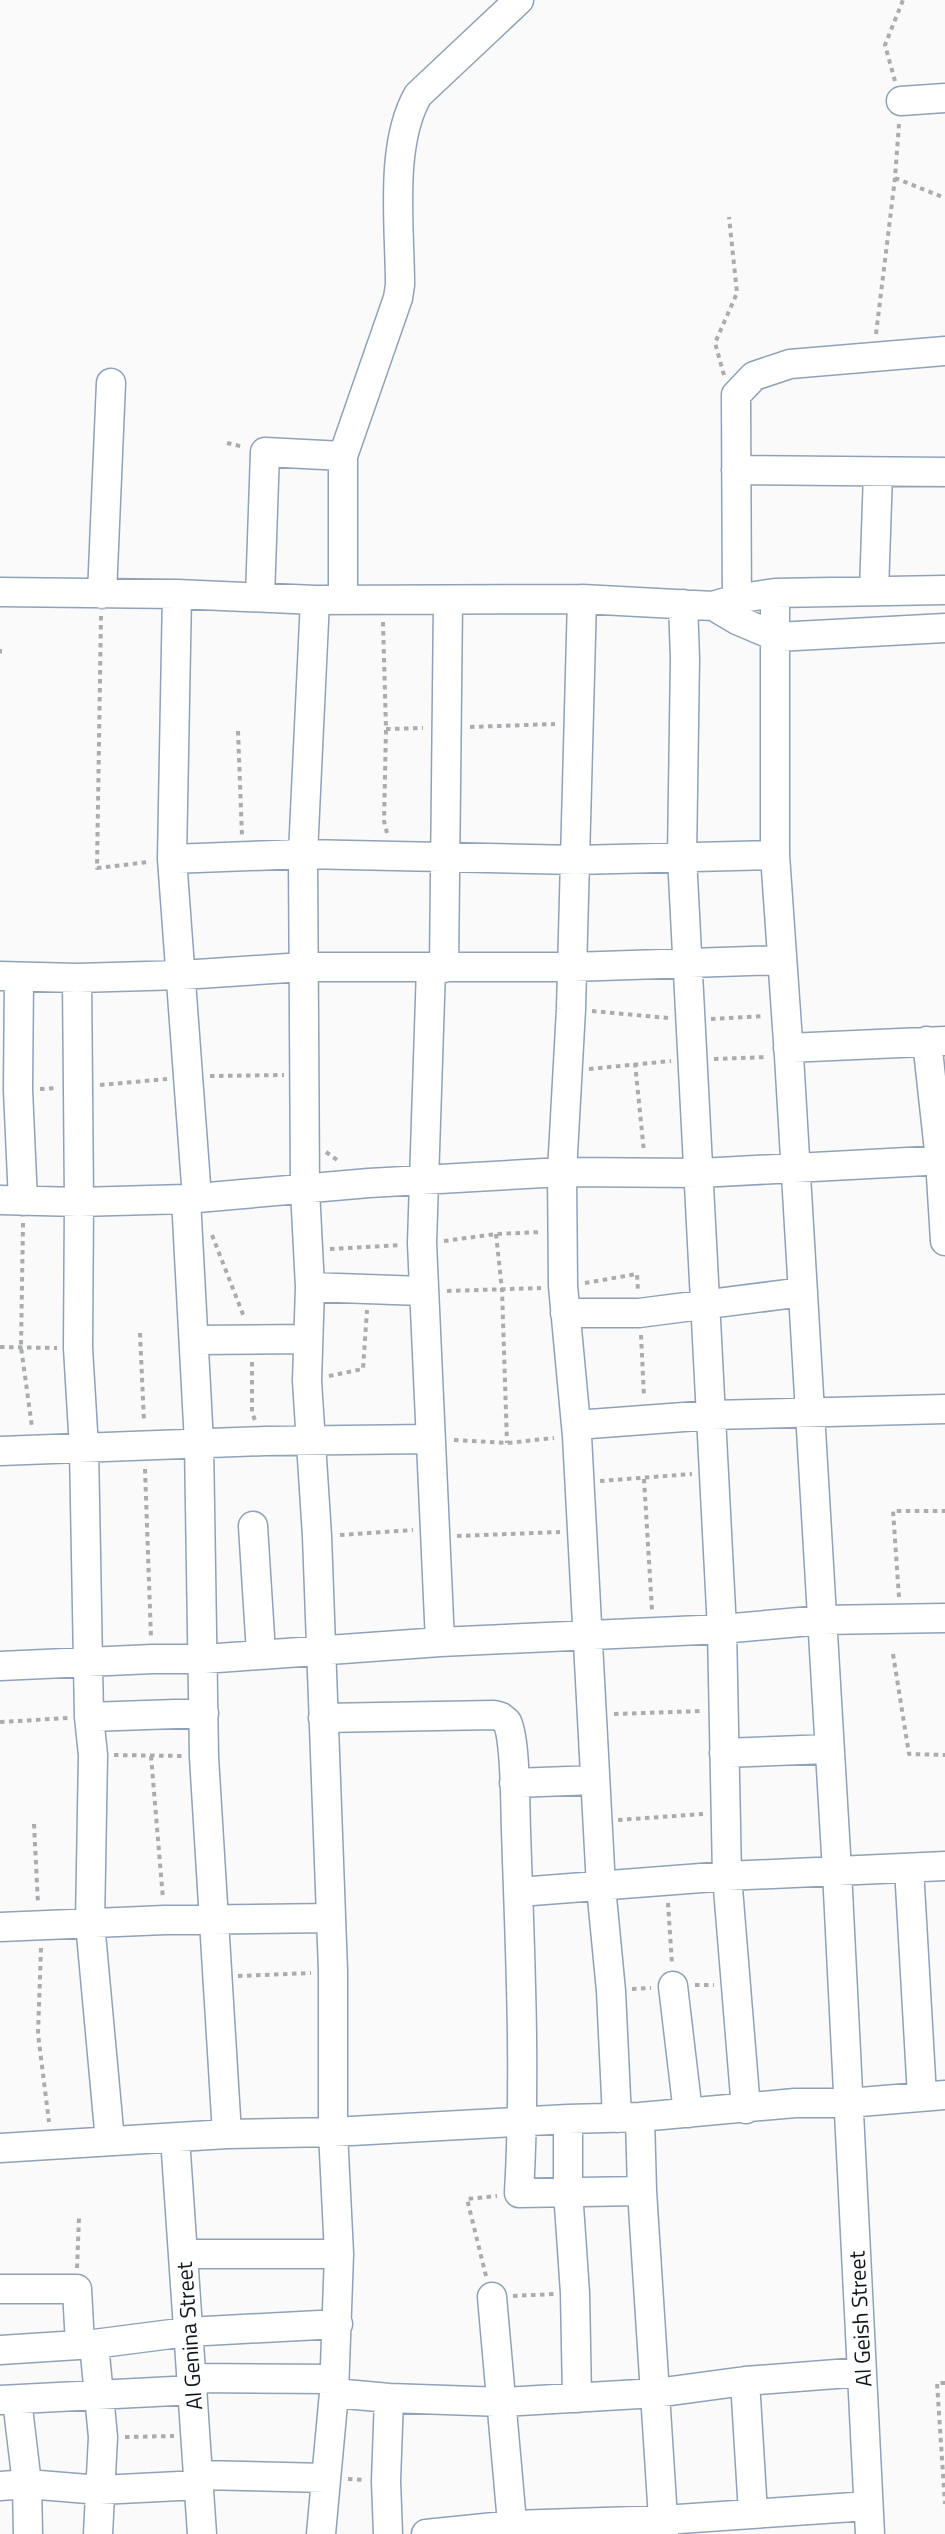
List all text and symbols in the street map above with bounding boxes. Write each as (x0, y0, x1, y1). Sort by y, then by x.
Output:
street label: Al Geish Street (839, 2250, 881, 2388)
street label: Al Genina Street (167, 2260, 211, 2411)

